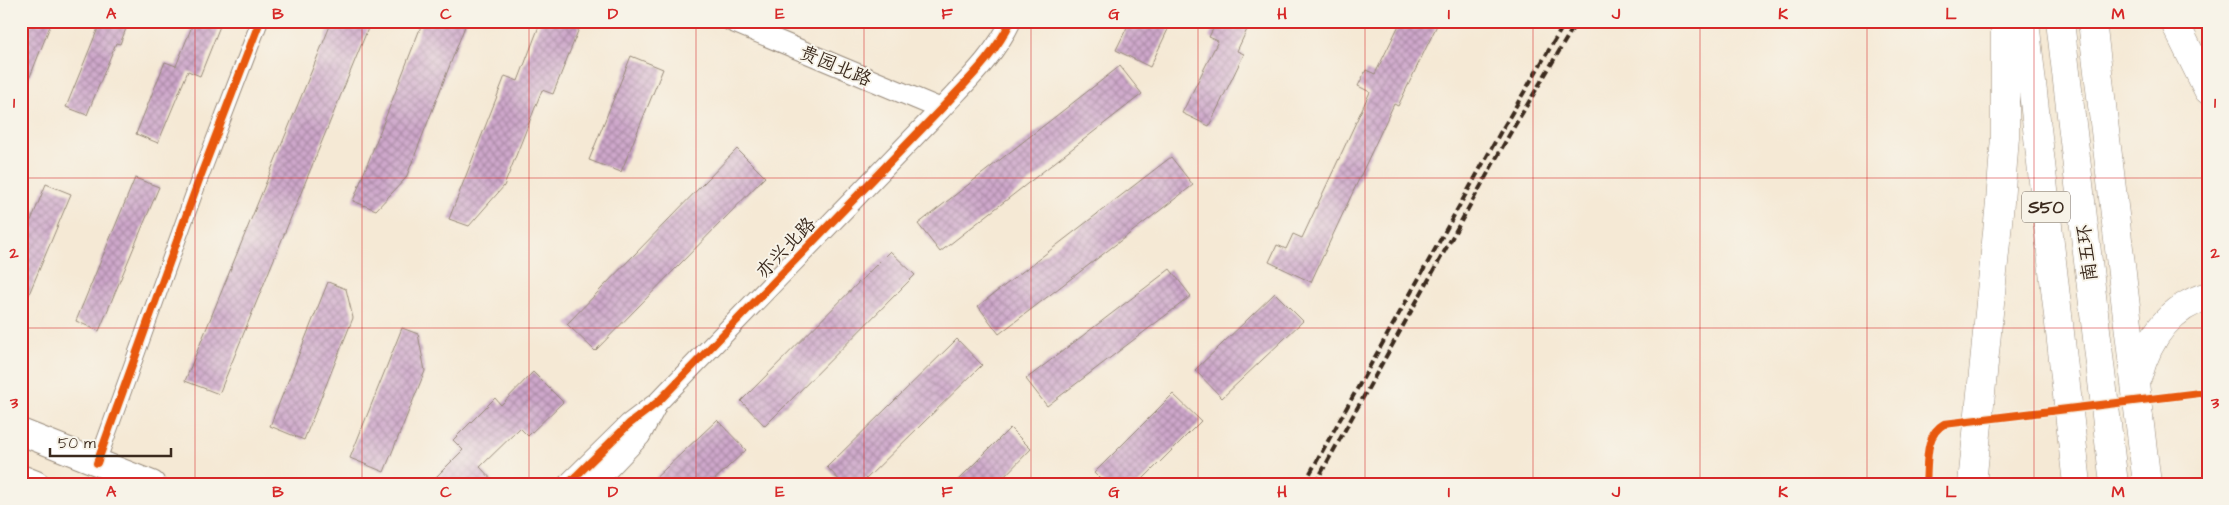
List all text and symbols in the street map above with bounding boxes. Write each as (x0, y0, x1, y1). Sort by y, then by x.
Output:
text: A (106, 3, 117, 25)
text: B (272, 3, 284, 25)
text: C (440, 3, 452, 25)
text: D (608, 3, 619, 25)
text: E (775, 3, 785, 25)
text: F (941, 3, 953, 25)
text: G (1108, 3, 1120, 25)
text: H (1277, 3, 1287, 25)
text: I (1448, 3, 1450, 25)
text: J (1611, 3, 1621, 25)
text: K (1778, 3, 1788, 25)
text: L (1945, 3, 1957, 25)
text: M (2111, 3, 2125, 25)
street label: 贵园北路 (795, 39, 876, 94)
text: 1 (13, 92, 16, 114)
text: 1 (2214, 92, 2217, 114)
road number: S50 (2022, 192, 2070, 222)
street label: 亦兴北路 (750, 211, 822, 285)
street label: 南五环 (2071, 223, 2104, 283)
text: 2 (8, 242, 19, 264)
text: 2 (2209, 242, 2220, 264)
text: 3 (9, 392, 19, 414)
text: 3 (2210, 392, 2220, 414)
scale bar (50, 425, 171, 457)
text: 50 m (58, 433, 96, 454)
text: A (106, 481, 117, 503)
text: B (272, 481, 284, 503)
text: C (440, 481, 452, 503)
text: D (608, 481, 619, 503)
text: E (775, 481, 785, 503)
text: F (941, 481, 953, 503)
text: G (1108, 481, 1120, 503)
text: H (1277, 481, 1287, 503)
text: I (1448, 481, 1450, 503)
text: J (1611, 481, 1621, 503)
text: K (1778, 481, 1788, 503)
text: L (1945, 481, 1957, 503)
text: M (2111, 481, 2125, 503)

